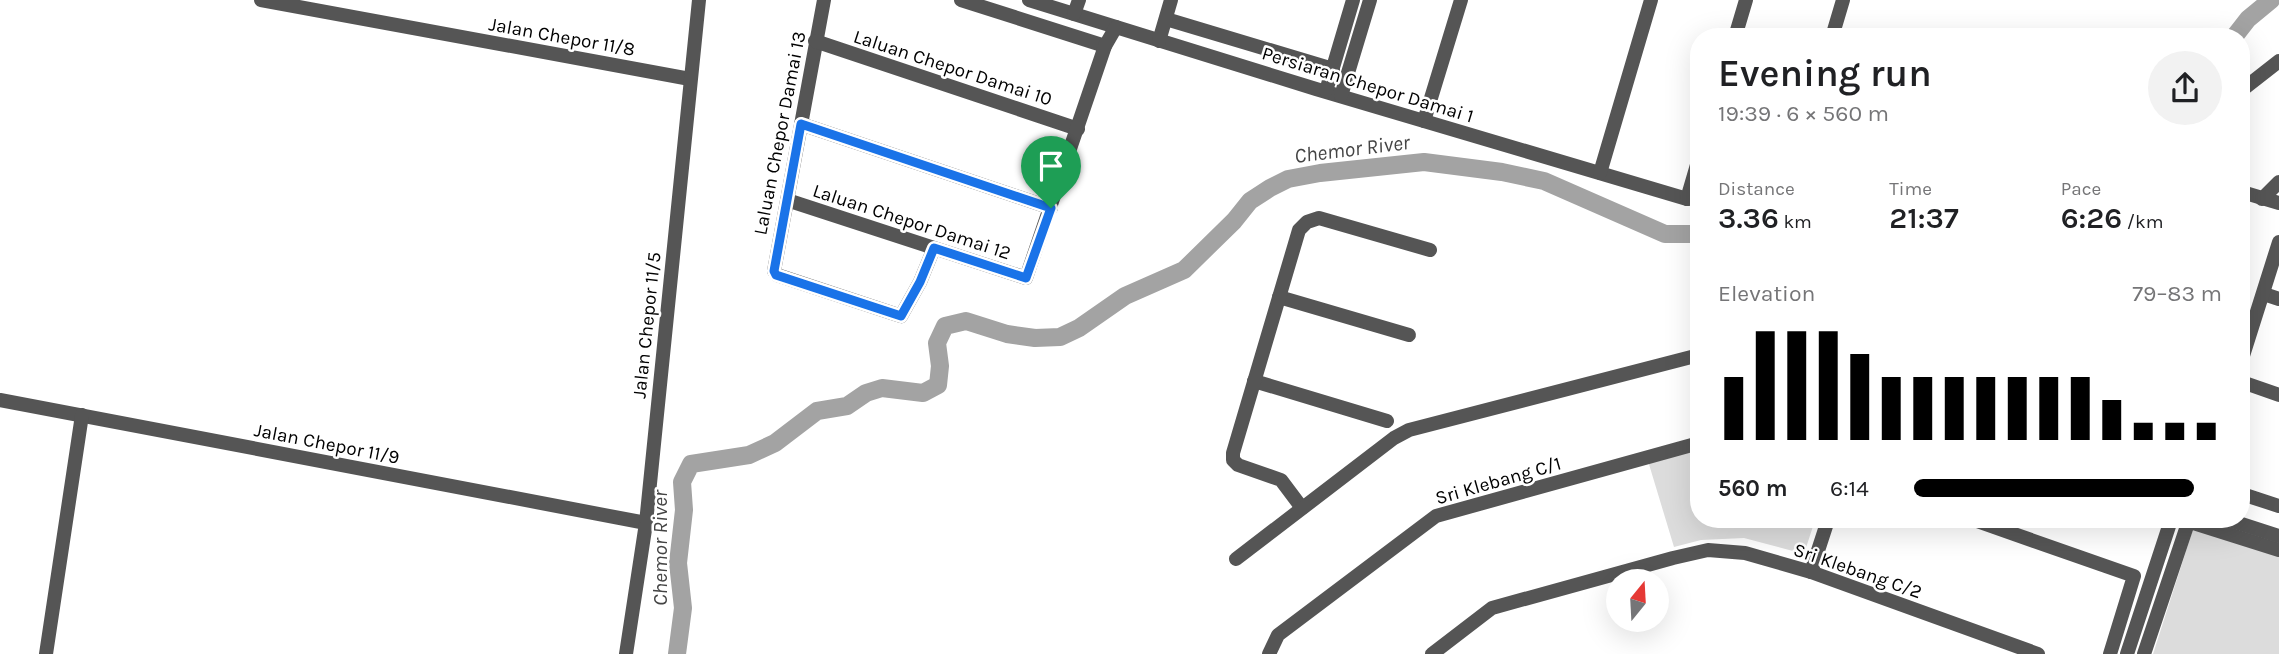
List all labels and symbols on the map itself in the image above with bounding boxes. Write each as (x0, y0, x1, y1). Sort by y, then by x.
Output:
street label: Jalan Chepor 11/8 (487, 13, 637, 61)
street label: Laluan Chepor Damai 10 (851, 25, 1055, 110)
street label: Laluan Chepor Damai 13 (749, 29, 811, 237)
street label: Persiaran Chepor Damai 1 (1259, 42, 1476, 128)
water label: Chemor River (1293, 130, 1412, 168)
pin (1021, 136, 1081, 208)
street label: Laluan Chepor Damai 12 (810, 179, 1014, 264)
street label: Jalan Chepor 11/5 (628, 251, 666, 399)
street label: Jalan Chepor 11/9 (252, 419, 401, 469)
street label: Sri Klebang C/1 (1433, 453, 1564, 509)
water label: Chemor River (648, 489, 672, 606)
street label: Sri Klebang C/2 (1791, 539, 1925, 603)
north arrow (1606, 569, 1670, 632)

